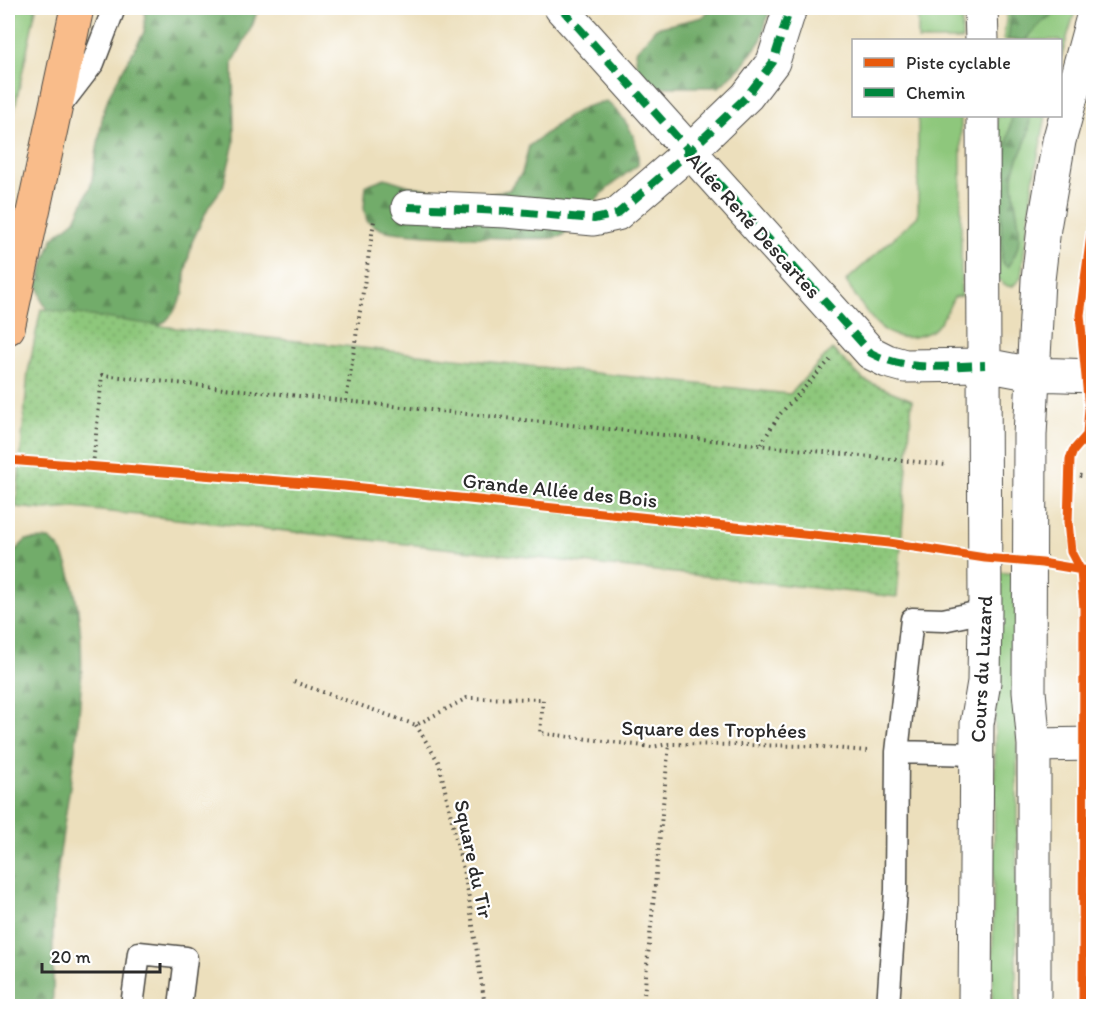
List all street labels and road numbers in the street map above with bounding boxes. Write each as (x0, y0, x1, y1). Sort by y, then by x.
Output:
street label: Allée René Descartes (682, 147, 826, 303)
street label: Grande Allée des Bois (461, 467, 659, 513)
street label: Cours du Luzard (965, 594, 997, 743)
street label: Square des Trophées (621, 715, 807, 743)
street label: Square du Tir (449, 797, 499, 921)

